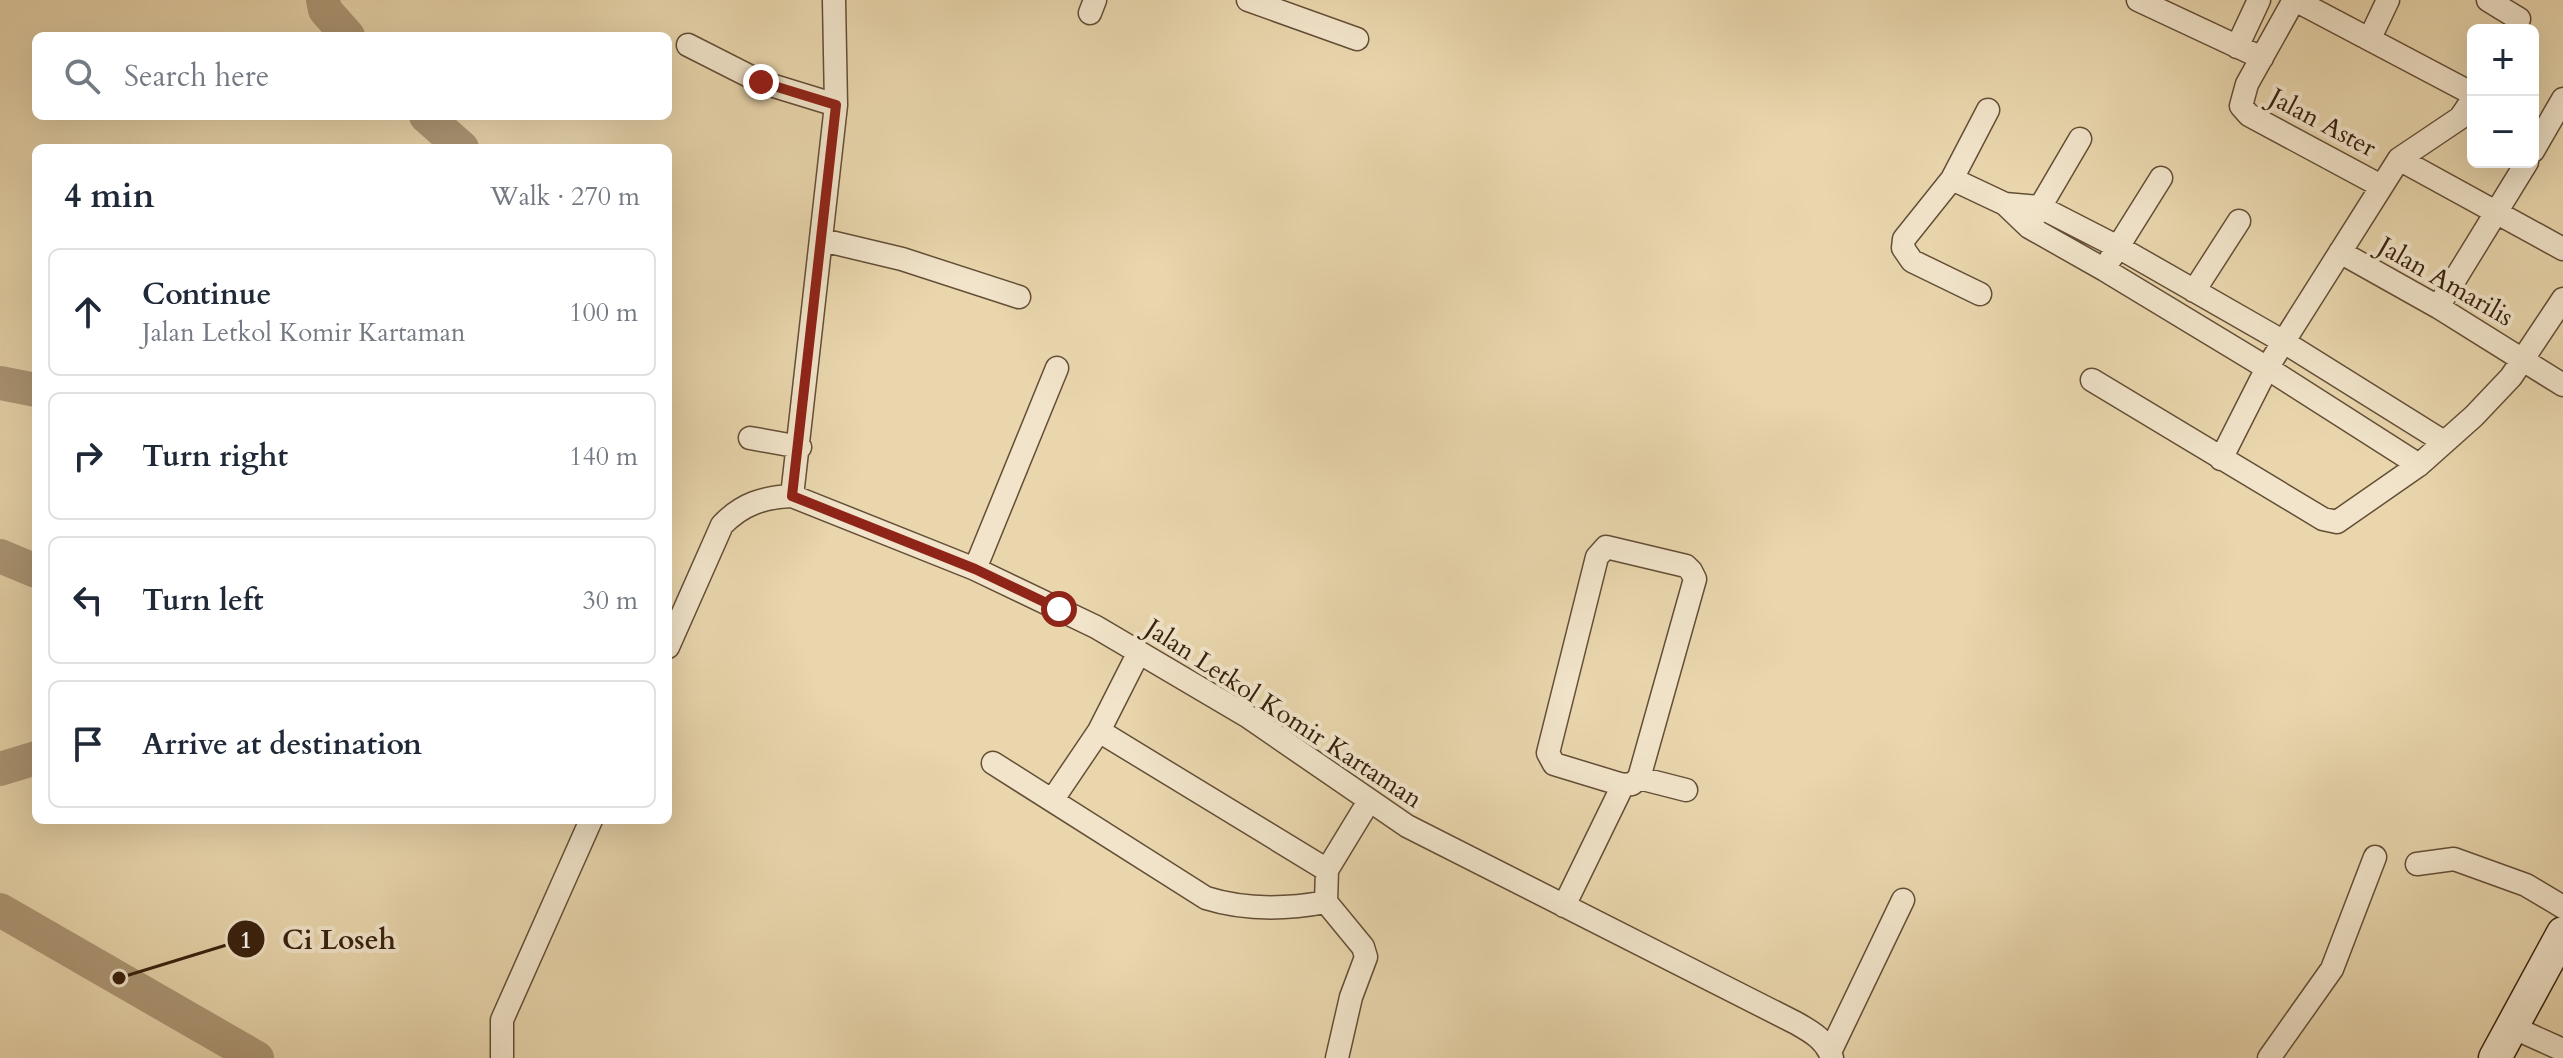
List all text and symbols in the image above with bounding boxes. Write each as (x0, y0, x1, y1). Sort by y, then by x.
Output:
map controls (2467, 24, 2539, 168)
button: + (2467, 24, 2539, 96)
search box (32, 32, 672, 120)
icon: search (60, 54, 104, 98)
text: Search here (124, 56, 269, 97)
route end (743, 64, 779, 100)
street label: Jalan Aster (2260, 78, 2383, 165)
button: − (2467, 96, 2539, 168)
text: 4 min (64, 173, 155, 219)
text: Walk · 270 m (490, 179, 640, 214)
street label: Jalan Amarilis (2368, 227, 2520, 334)
text: Continue (142, 274, 271, 315)
icon: ahead (66, 290, 110, 334)
text: 100 m (569, 295, 638, 330)
text: Jalan Letkol Komir Kartaman (142, 315, 466, 350)
icon: right (66, 434, 110, 478)
text: Turn right (142, 436, 288, 477)
text: 140 m (569, 439, 638, 474)
icon: left (66, 578, 110, 622)
text: Turn left (142, 580, 264, 621)
text: 30 m (582, 583, 638, 618)
route start (1041, 591, 1077, 627)
street label: Jalan Letkol Komir Kartaman (1135, 608, 1429, 816)
icon: arrive (66, 722, 110, 766)
text: Arrive at destination (142, 724, 422, 765)
callout: Ci Loseh (226, 913, 412, 965)
text: Ci Loseh (282, 921, 397, 959)
text: 1 (240, 924, 252, 957)

